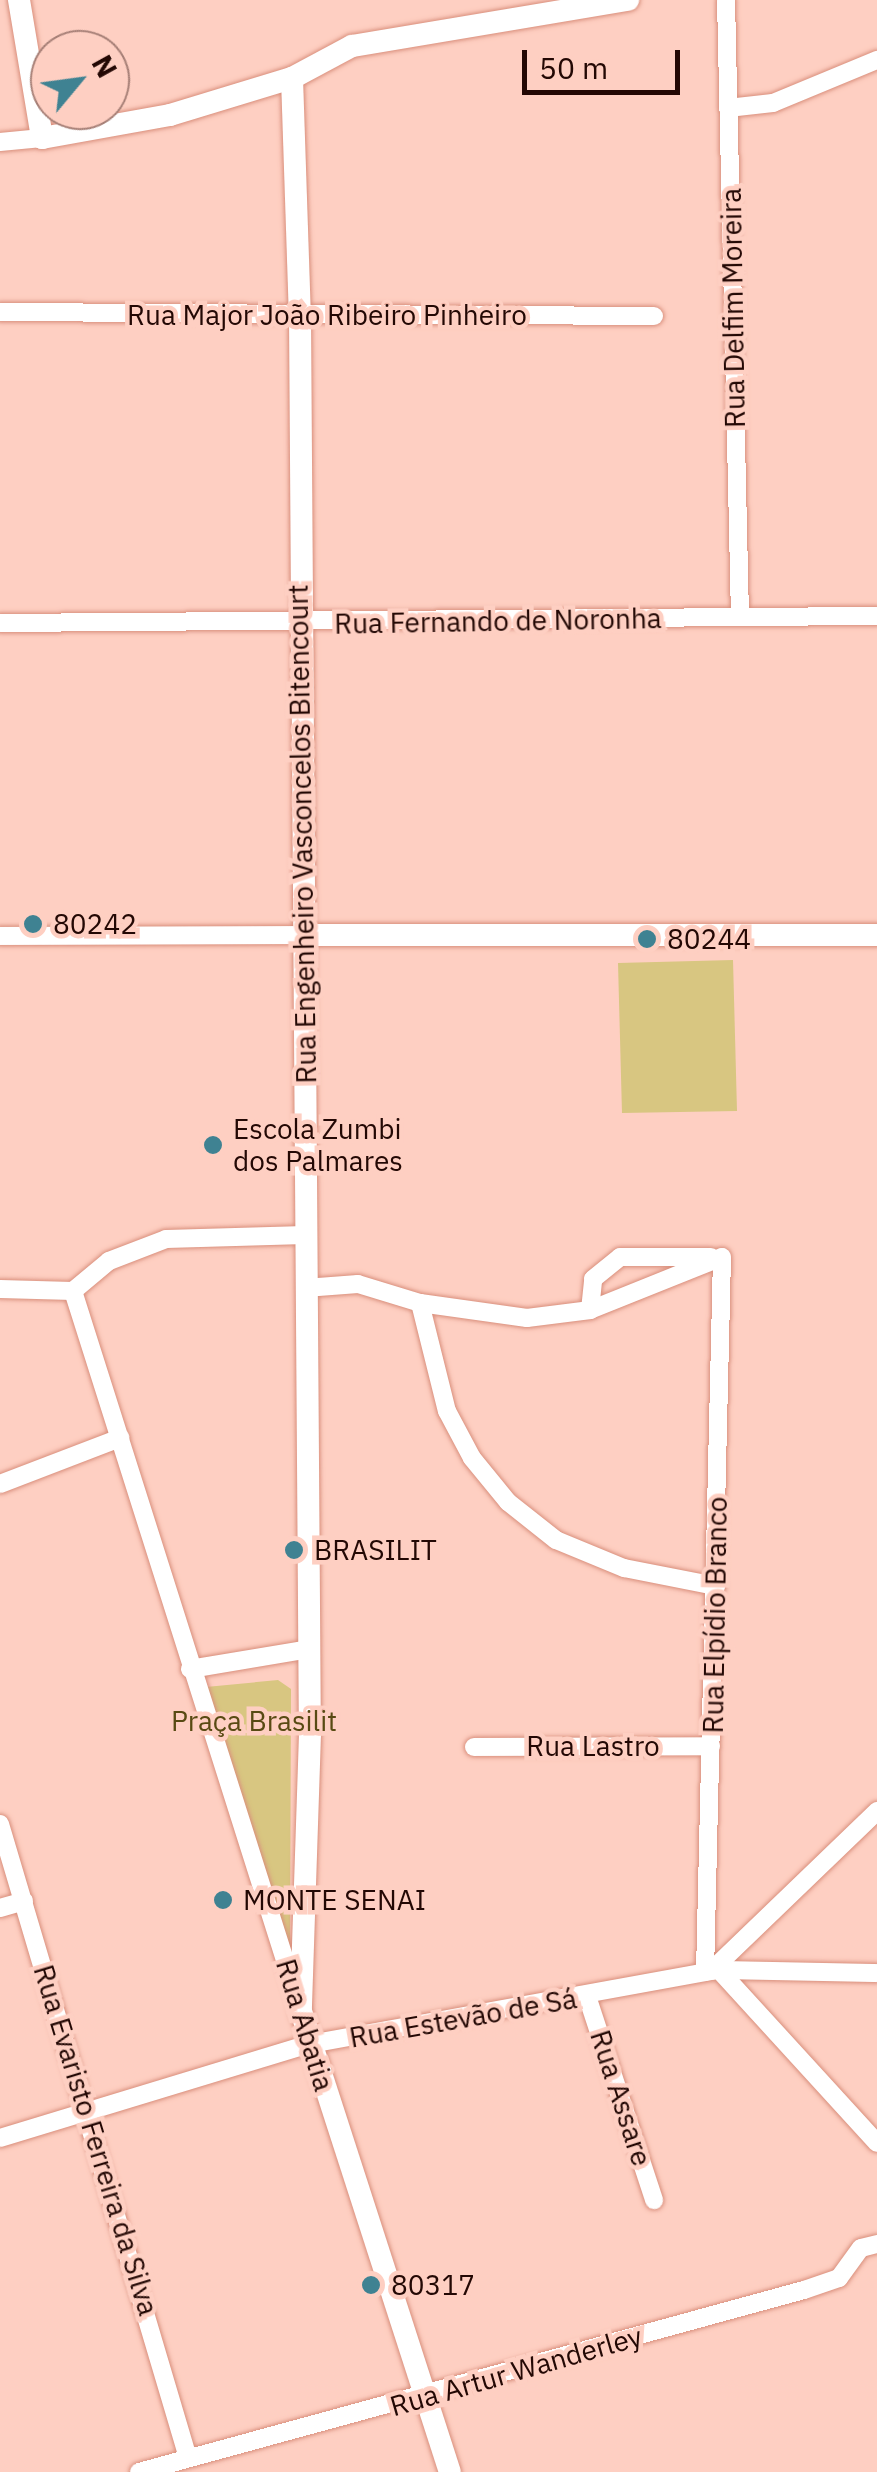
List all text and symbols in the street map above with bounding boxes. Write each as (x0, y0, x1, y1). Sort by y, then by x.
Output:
north arrow (30, 30, 130, 130)
scale bar (527, 30, 684, 92)
text: N (84, 48, 126, 84)
text: 50 m (539, 48, 608, 87)
street label: Rua Delfim Moreira (714, 188, 752, 428)
street label: Rua Major João Ribeiro Pinheiro (127, 298, 527, 332)
street label: Rua Engenheiro Vasconcelos Bitencourt (281, 584, 323, 1084)
street label: Rua Fernando de Noronha (334, 601, 662, 641)
place label: 80242 (53, 907, 137, 941)
marker: 80242 (22, 913, 44, 935)
place label: 80244 (667, 922, 751, 956)
marker: 80244 (636, 928, 658, 950)
place label: Escola Zumbi dos Palmares (233, 1112, 403, 1178)
marker: Escola Zumbi dos Palmares (202, 1134, 224, 1156)
street label: Rua Elpídio Branco (696, 1496, 734, 1734)
place label: BRASILIT (314, 1533, 437, 1567)
marker: BRASILIT (283, 1539, 305, 1561)
park label: Praça Brasilit (171, 1704, 337, 1738)
street label: Rua Lastro (526, 1729, 660, 1763)
place label: MONTE SENAI (243, 1883, 426, 1917)
marker: MONTE SENAI (212, 1889, 234, 1911)
street label: Rua Abatia (269, 1955, 341, 2095)
street label: Rua Evaristo Ferreira da Silva (27, 1961, 165, 2319)
street label: Rua Estevão de Sá (347, 1981, 579, 2055)
street label: Rua Assare (583, 2026, 659, 2170)
place label: 80317 (391, 2268, 475, 2302)
marker: 80317 (360, 2274, 382, 2296)
street label: Rua Artur Wanderley (386, 2319, 646, 2423)

